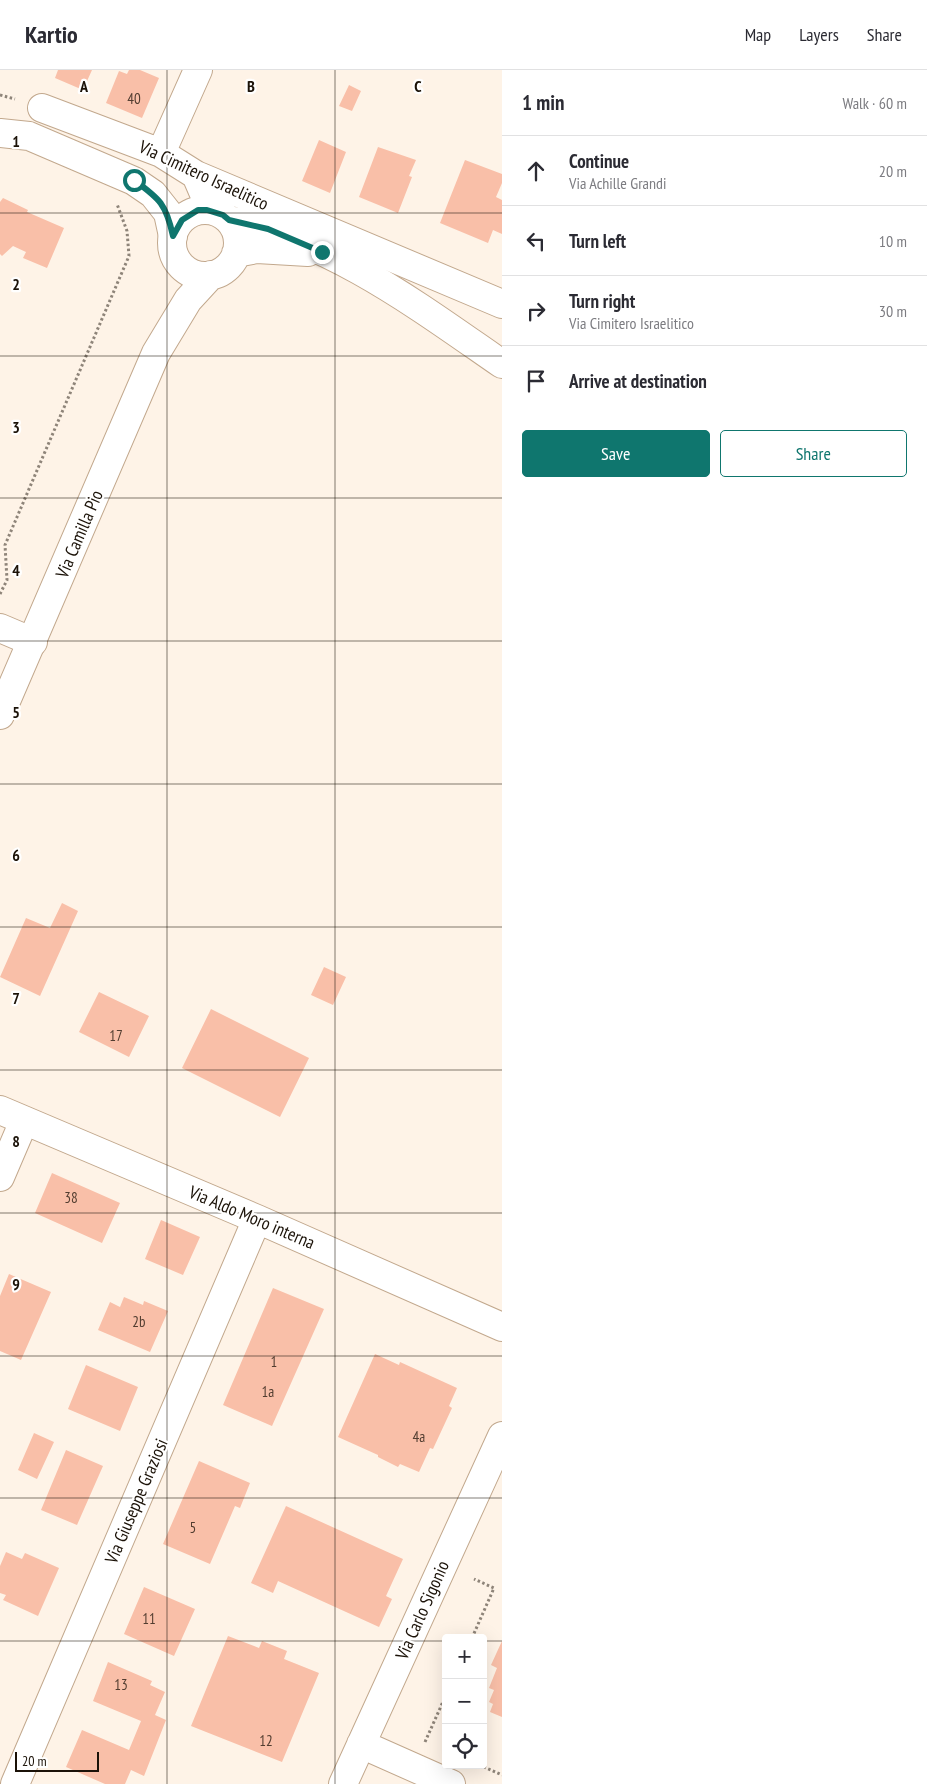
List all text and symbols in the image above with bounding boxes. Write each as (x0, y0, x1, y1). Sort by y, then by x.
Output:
text: Kartio (25, 19, 78, 50)
text: Map (745, 23, 771, 46)
text: Layers (799, 23, 839, 46)
text: Share (867, 23, 902, 46)
text: A (79, 76, 89, 96)
text: B (247, 76, 255, 96)
text: C (414, 76, 422, 96)
house number: 40 (127, 89, 141, 108)
text: 1 min (522, 89, 564, 116)
text: Walk · 60 m (842, 93, 907, 113)
text: 1 (12, 131, 20, 151)
street label: Via Cimitero Israelitico (135, 134, 273, 215)
text: Continue (569, 149, 629, 173)
icon: ahead (522, 157, 550, 185)
text: 20 m (879, 161, 907, 181)
route start (123, 169, 146, 192)
text: Via Achille Grandi (569, 173, 666, 193)
icon: left (522, 227, 550, 255)
text: Turn left (569, 229, 626, 253)
text: 10 m (879, 231, 907, 251)
route end (311, 241, 334, 264)
text: 2 (12, 274, 20, 294)
text: Turn right (569, 289, 635, 313)
icon: right (522, 297, 550, 325)
text: 30 m (879, 301, 907, 321)
text: Via Cimitero Israelitico (569, 313, 694, 333)
icon: arrive (522, 367, 550, 395)
text: Arrive at destination (569, 369, 707, 393)
text: 3 (12, 417, 20, 437)
button: Save (522, 430, 710, 477)
button: Share (720, 430, 907, 477)
street label: Via Camilla Pio (50, 486, 108, 582)
text: 4 (12, 560, 20, 580)
text: 5 (12, 702, 20, 722)
text: 6 (12, 845, 20, 865)
text: 7 (12, 988, 20, 1008)
house number: 17 (109, 1026, 123, 1045)
text: 8 (12, 1131, 20, 1151)
street label: Via Aldo Moro interna (185, 1180, 318, 1254)
house number: 38 (64, 1188, 78, 1207)
text: 9 (12, 1274, 20, 1294)
house number: 2b (132, 1312, 146, 1331)
house number: 1 (271, 1352, 277, 1371)
house number: 1a (262, 1382, 274, 1401)
house number: 4a (413, 1427, 425, 1446)
street label: Via Giuseppe Graziosi (99, 1435, 173, 1568)
house number: 5 (190, 1518, 196, 1537)
street label: Via Carlo Sigonio (390, 1557, 454, 1664)
house number: 11 (142, 1609, 156, 1628)
map controls (442, 1634, 487, 1769)
button: + (442, 1634, 487, 1679)
house number: 13 (114, 1675, 128, 1694)
button: − (442, 1679, 487, 1724)
button: locate (442, 1724, 487, 1769)
house number: 12 (259, 1731, 273, 1750)
scale bar (15, 1749, 99, 1772)
text: 20 m (22, 1752, 47, 1770)

